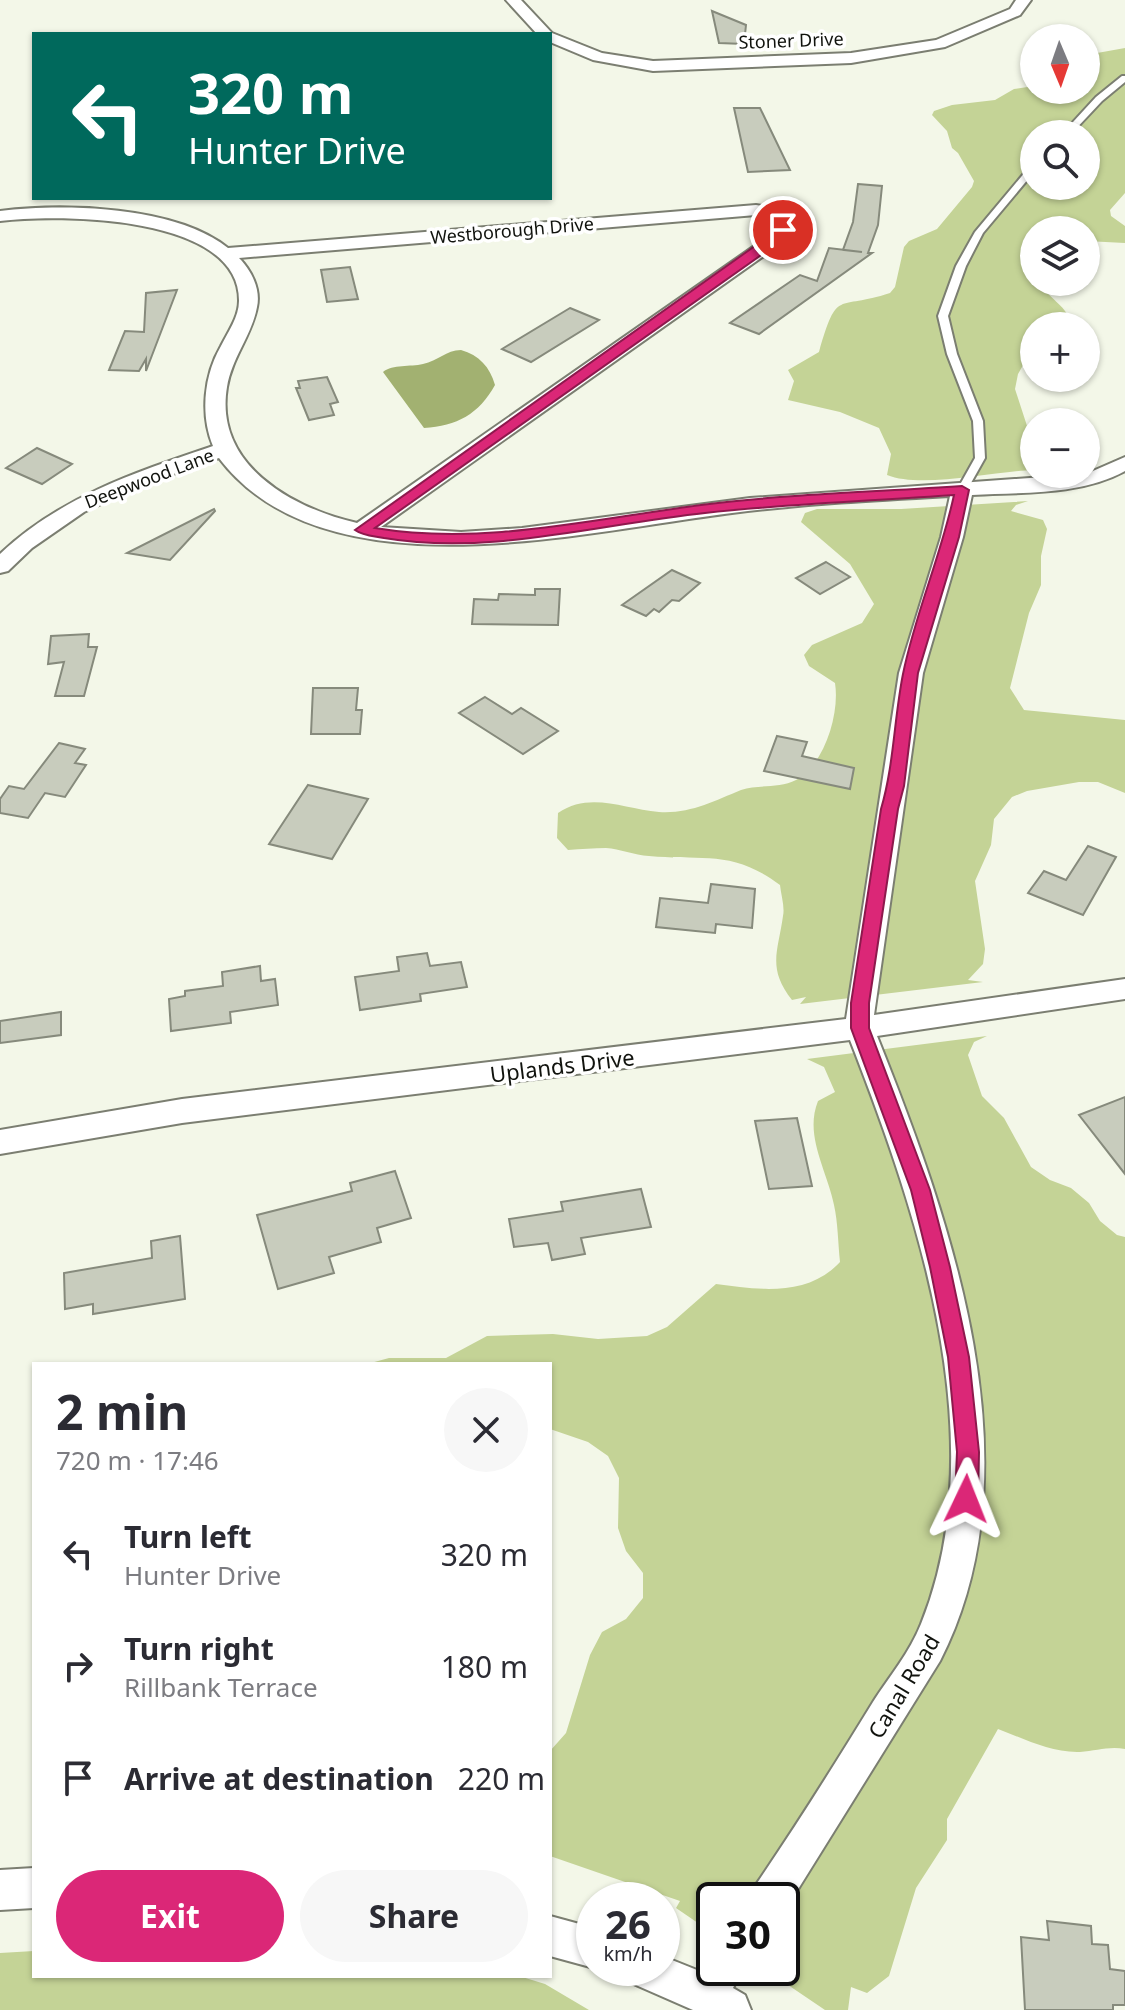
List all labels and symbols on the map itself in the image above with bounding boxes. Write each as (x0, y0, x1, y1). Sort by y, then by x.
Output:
north arrow (1020, 24, 1100, 104)
street label: Stoner Drive (738, 26, 844, 54)
pin (749, 196, 817, 264)
street label: Westborough Drive (429, 211, 595, 249)
street label: Deepwood Lane (81, 442, 217, 514)
street label: Uplands Drive (488, 1041, 636, 1089)
position arrow (924, 1457, 1008, 1541)
street label: Canal Road (860, 1628, 946, 1744)
speed limit sign: 30 (696, 1882, 800, 1986)

